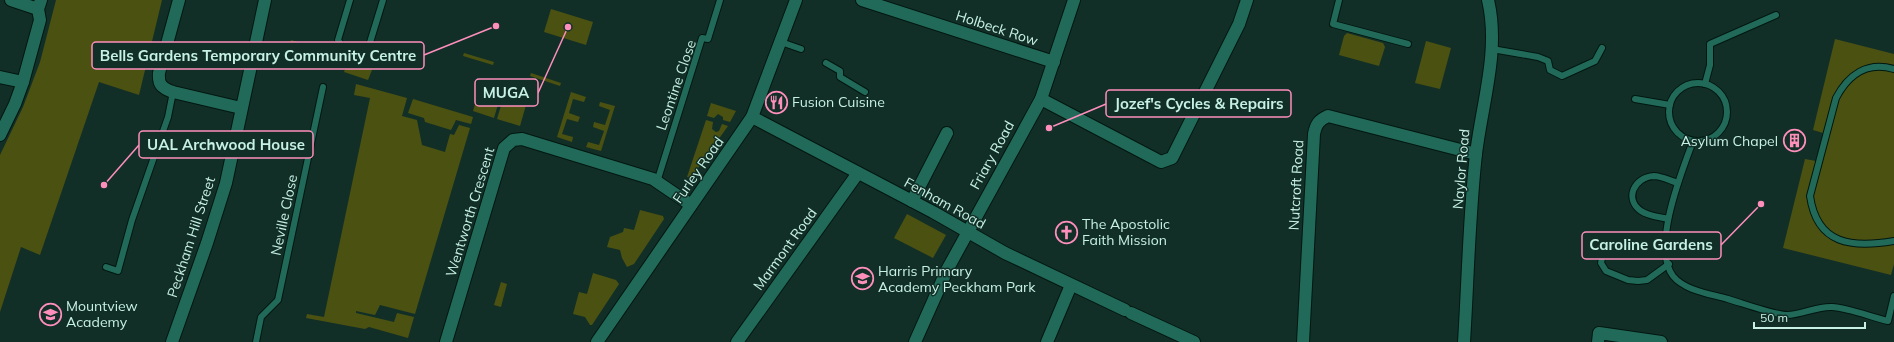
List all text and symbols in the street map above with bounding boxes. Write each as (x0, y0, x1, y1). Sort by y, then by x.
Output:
street label: Holbeck Row (954, 6, 1040, 50)
street label: Leontine Close (652, 37, 700, 133)
callout: Bells Gardens Temporary Community Centre (92, 42, 424, 69)
text: Bells Gardens Temporary Community Centre (100, 46, 416, 65)
callout: MUGA (475, 79, 538, 106)
text: MUGA (483, 83, 530, 102)
restaurant icon: Fusion Cuisine (764, 89, 790, 115)
callout: Jozef's Cycles & Repairs (1106, 90, 1291, 117)
place label: Fusion Cuisine (792, 93, 885, 111)
text: Jozef's Cycles & Repairs (1115, 94, 1283, 113)
street label: Friary Road (966, 118, 1018, 192)
street label: Naylor Road (1449, 128, 1473, 210)
building icon: Asylum Chapel (1781, 128, 1807, 154)
callout: UAL Archwood House (139, 131, 313, 158)
place label: Asylum Chapel (1681, 132, 1778, 150)
street label: Furley Road (669, 133, 727, 207)
text: UAL Archwood House (147, 135, 305, 154)
street label: Nutcroft Road (1285, 139, 1307, 231)
street label: Wentworth Crescent (442, 145, 498, 279)
street label: Neville Close (267, 173, 301, 257)
street label: Fenham Road (901, 173, 989, 233)
street label: Peckham Hill Street (163, 174, 219, 300)
street label: Marmont Road (749, 205, 821, 293)
place label: The Apostolic Faith Mission (1082, 215, 1170, 249)
church icon: The Apostolic Faith Mission (1053, 219, 1079, 245)
callout: Caroline Gardens (1582, 232, 1721, 259)
text: Caroline Gardens (1589, 235, 1713, 254)
place label: Harris Primary Academy Peckham Park (878, 262, 1036, 296)
school or university icon: Harris Primary Academy Peckham Park (849, 266, 875, 292)
place label: Mountview Academy (66, 297, 138, 331)
school or university icon: Mountview Academy (38, 301, 64, 327)
scale bar (1754, 304, 1865, 330)
text: 50 m (1760, 310, 1788, 325)

